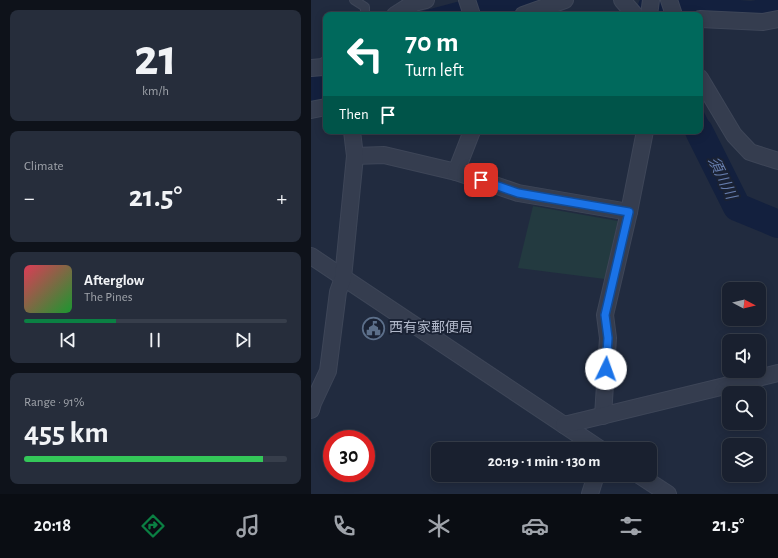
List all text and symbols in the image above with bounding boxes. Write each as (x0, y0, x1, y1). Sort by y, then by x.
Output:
icon: left (339, 28, 391, 80)
text: 70 m (405, 29, 459, 57)
text: 21 (134, 32, 177, 84)
text: Turn left (405, 62, 464, 80)
text: km/h (142, 85, 169, 98)
icon: arrive (377, 104, 399, 126)
text: Then (339, 107, 369, 122)
water label: 須川川 (705, 154, 740, 203)
text: Climate (24, 160, 63, 173)
pin (464, 163, 498, 197)
icon: arrive (470, 169, 492, 191)
text: 21.5° (129, 182, 182, 212)
text: − (24, 187, 35, 209)
text: + (276, 187, 287, 209)
text: Afterglow (84, 273, 144, 288)
north arrow (722, 282, 766, 326)
map controls (722, 282, 766, 482)
text: The Pines (84, 291, 133, 304)
public building icon: 西有家郵便局 (361, 315, 387, 341)
place label: 西有家郵便局 (389, 320, 473, 335)
icon: previous (57, 329, 79, 351)
icon: pause (144, 329, 166, 351)
icon: next (232, 329, 254, 351)
button: sound (722, 334, 766, 378)
position arrow (585, 348, 627, 390)
button: search (722, 386, 766, 430)
text: Range · 91% (24, 396, 84, 409)
text: 455 km (24, 418, 109, 448)
speed limit sign: 30 (323, 430, 375, 482)
button: layers (722, 438, 766, 482)
text: 20:19 · 1 min · 130 m (488, 454, 600, 469)
icon: directions (139, 512, 167, 540)
icon: music (234, 512, 262, 540)
icon: phone (330, 512, 358, 540)
icon: climate (425, 512, 453, 540)
icon: car (521, 512, 549, 540)
icon: filters (617, 512, 645, 540)
text: 20:18 (34, 517, 71, 535)
text: 21.5° (712, 517, 744, 535)

